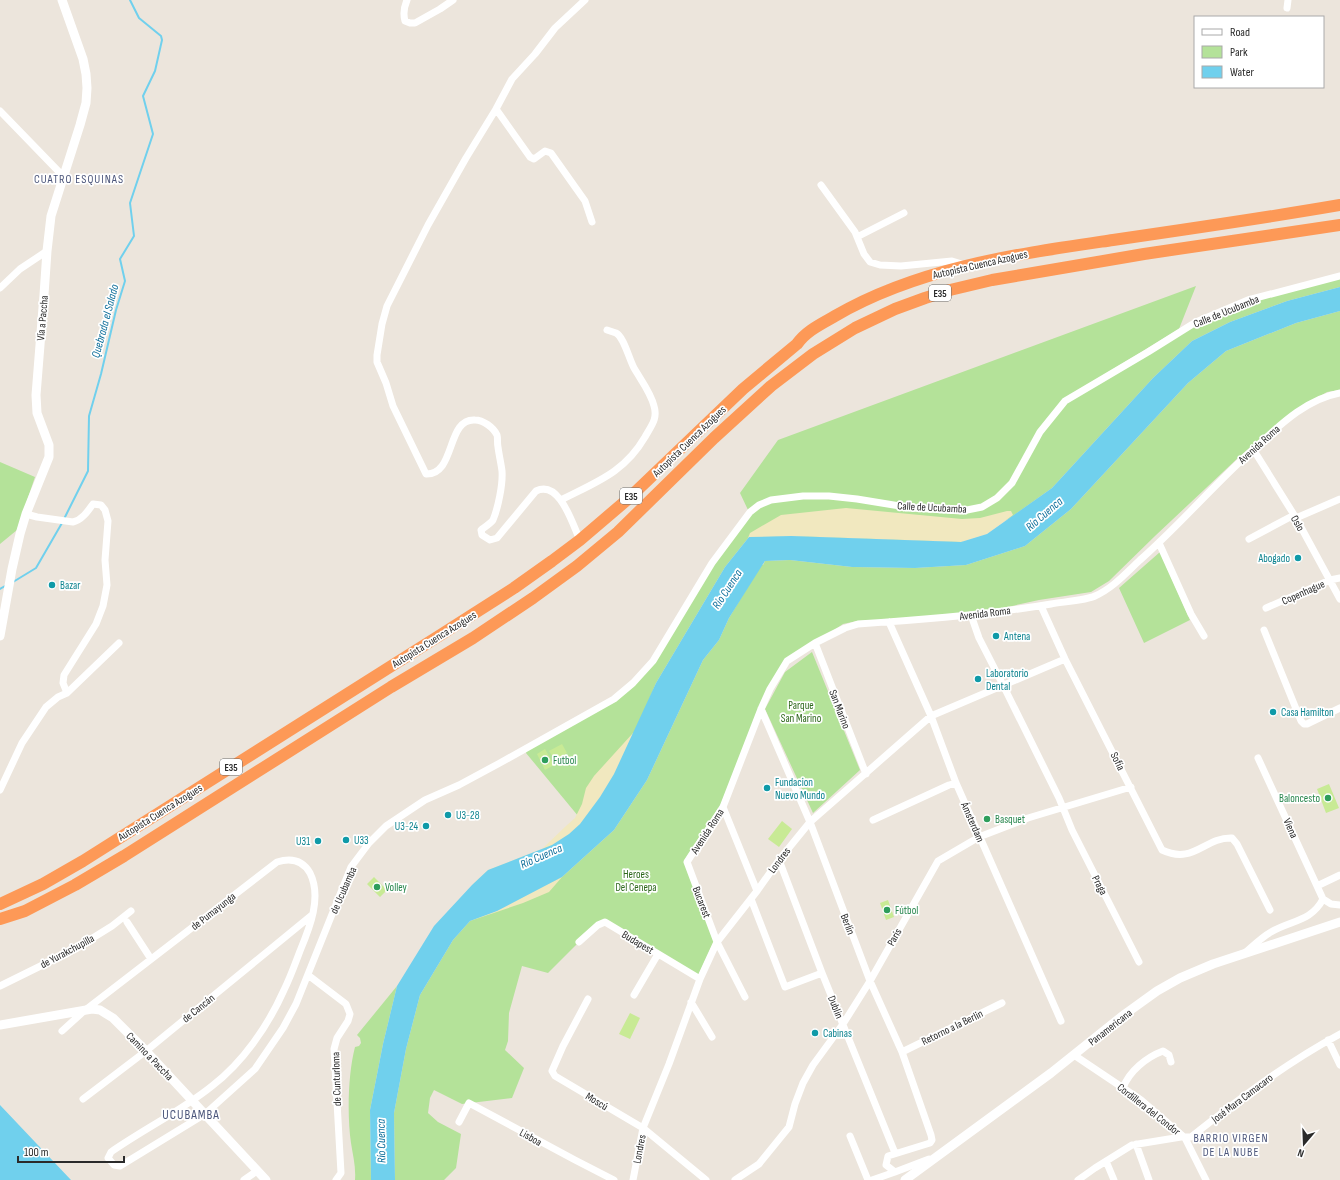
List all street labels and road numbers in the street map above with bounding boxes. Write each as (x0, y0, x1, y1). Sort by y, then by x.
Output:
street label: Autopista Cuenca Azogues (931, 247, 1029, 282)
road number: E35 (929, 285, 951, 301)
street label: Calle de Ucubamba (1192, 292, 1261, 331)
street label: Vía a Paccha (34, 295, 51, 341)
street label: Autopista Cuenca Azogues (649, 403, 729, 480)
street label: Avenida Roma (1235, 422, 1283, 467)
road number: E35 (620, 488, 642, 504)
street label: Calle de Ucubamba (897, 499, 967, 516)
street label: Oslo (1288, 513, 1307, 534)
street label: Copenhague (1280, 577, 1327, 608)
street label: Avenida Roma (958, 604, 1011, 623)
street label: Autopista Cuenca Azogues (389, 608, 479, 671)
street label: San Marino (826, 688, 853, 731)
street label: Sofía (1108, 750, 1128, 773)
road number: E35 (220, 759, 242, 775)
street label: Autopista Cuenca Azogues (115, 781, 205, 844)
street label: Ámsterdam (958, 799, 987, 844)
street label: Avenida Roma (687, 806, 727, 857)
street label: Viena (1280, 816, 1301, 840)
street label: Londres (765, 845, 793, 876)
street label: de Ucubamba (327, 865, 360, 916)
street label: Praga (1089, 873, 1110, 897)
street label: Bucarest (690, 885, 714, 920)
street label: de Pumayunga (188, 890, 238, 933)
street label: Berlín (838, 912, 858, 937)
street label: Paris (884, 926, 904, 948)
street label: Budapest (620, 928, 656, 957)
street label: de Yurakchupilla (38, 932, 97, 971)
street label: de Cancán (179, 991, 217, 1025)
street label: Dublin (825, 994, 846, 1021)
street label: Panamericana (1086, 1006, 1135, 1048)
street label: Retorno a la Berlin (919, 1007, 985, 1048)
street label: Camino a Paccha (123, 1030, 176, 1083)
street label: de Cunturloma (329, 1052, 344, 1106)
street label: José Mara Camacaro (1208, 1071, 1276, 1126)
street label: Cordillera del Condor (1115, 1081, 1183, 1138)
street label: Moscú (583, 1090, 611, 1113)
street label: Lisboa (517, 1126, 544, 1149)
street label: Londres (630, 1133, 649, 1165)

